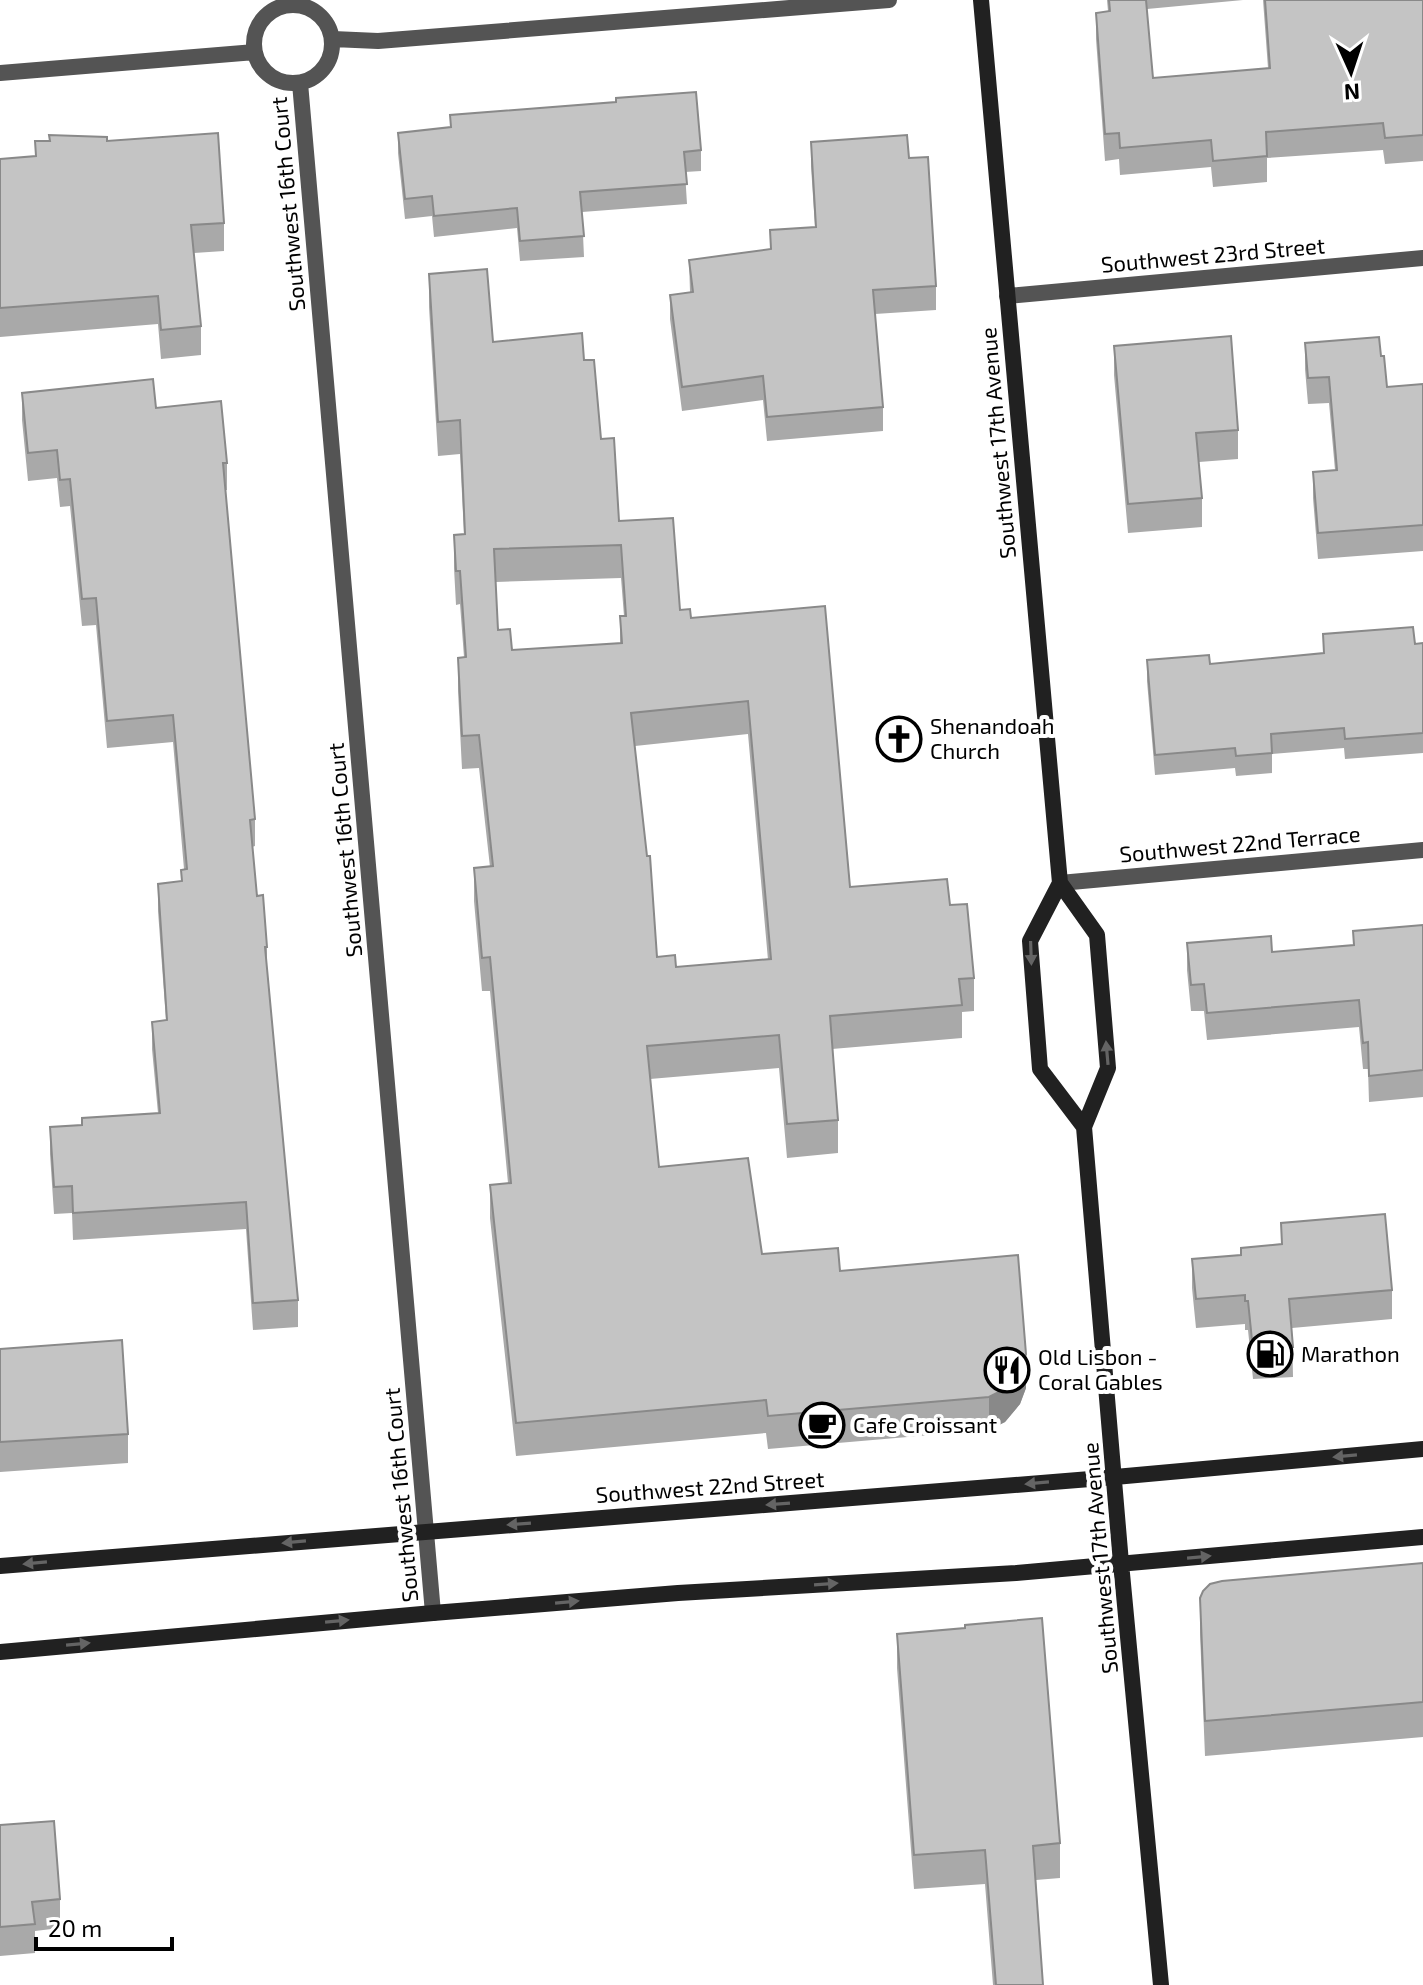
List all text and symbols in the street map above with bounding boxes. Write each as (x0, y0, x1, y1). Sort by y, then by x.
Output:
north arrow (1311, 32, 1391, 112)
text: N (1343, 80, 1361, 106)
street label: Southwest 16th Court (265, 96, 309, 312)
street label: Southwest 23rd Street (1100, 231, 1326, 277)
street label: Southwest 17th Avenue (974, 326, 1020, 560)
place label: Shenandoah Church (930, 712, 1055, 763)
church icon: Shenandoah Church (875, 715, 923, 763)
street label: Southwest 16th Court (322, 742, 366, 958)
street label: Southwest 22nd Terrace (1118, 820, 1361, 866)
one-way arrow (1025, 941, 1038, 966)
one-way arrow (1100, 1040, 1113, 1065)
fuel station icon: Marathon (1246, 1330, 1294, 1378)
place label: Marathon (1301, 1340, 1400, 1366)
place label: Old Lisbon - Coral Gables (1038, 1343, 1163, 1394)
restaurant icon: Old Lisbon - Coral Gables (983, 1346, 1031, 1394)
street label: Southwest 16th Court (378, 1387, 422, 1603)
cafe icon: Cafe Croissant (798, 1401, 846, 1449)
place label: Cafe Croissant (853, 1411, 997, 1437)
street label: Southwest 17th Avenue (1076, 1441, 1122, 1675)
one-way arrow (1332, 1450, 1357, 1463)
street label: Southwest 22nd Street (595, 1465, 825, 1507)
one-way arrow (1024, 1477, 1049, 1490)
one-way arrow (765, 1498, 790, 1511)
one-way arrow (506, 1518, 531, 1531)
one-way arrow (281, 1536, 306, 1549)
one-way arrow (1186, 1550, 1211, 1563)
one-way arrow (22, 1557, 47, 1570)
one-way arrow (814, 1577, 839, 1590)
one-way arrow (554, 1595, 579, 1608)
one-way arrow (325, 1614, 350, 1627)
one-way arrow (66, 1638, 91, 1651)
scale bar (36, 1901, 172, 1951)
text: 20 m (48, 1913, 102, 1942)

